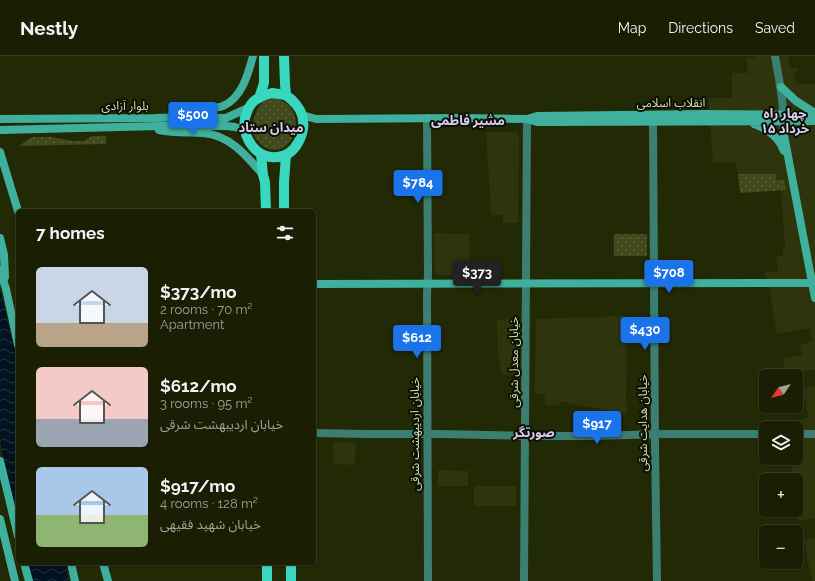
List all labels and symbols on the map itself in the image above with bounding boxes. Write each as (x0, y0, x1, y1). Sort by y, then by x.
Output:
street label: انقلاب اسلامی (637, 96, 706, 110)
street label: بلوار آزادی (101, 99, 149, 113)
pin: $500 (169, 102, 217, 136)
district label: چهار راه ۱۵ خرداد (761, 106, 809, 136)
district label: مشیر فاطمی (431, 113, 505, 128)
district label: میدان ستاد (238, 120, 304, 135)
pin: $784 (394, 170, 442, 204)
pin: $373 (453, 260, 501, 294)
pin: $708 (645, 260, 693, 294)
street label: خیابان معدل شرقی (507, 316, 521, 408)
pin: $430 (621, 317, 669, 351)
pin: $612 (393, 325, 441, 359)
north arrow (759, 369, 803, 413)
street label: خیابان هدایت شرقی (636, 375, 650, 471)
street label: خیابان اردیبهشت شرقی (408, 377, 422, 491)
pin: $917 (573, 411, 621, 445)
district label: صورتگر (512, 425, 555, 440)

